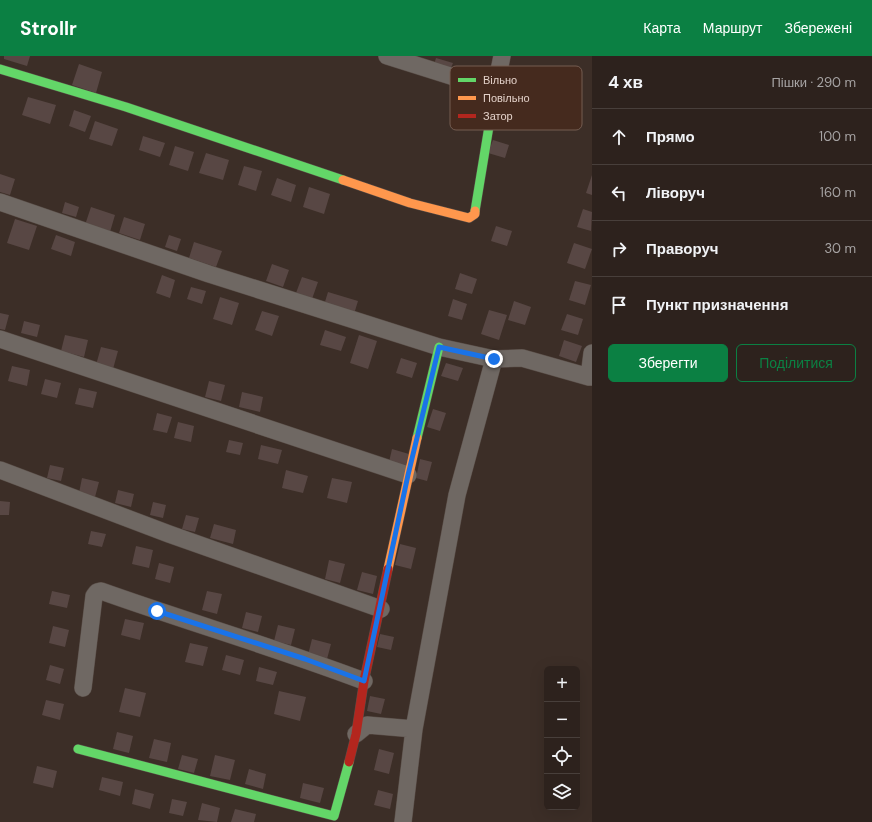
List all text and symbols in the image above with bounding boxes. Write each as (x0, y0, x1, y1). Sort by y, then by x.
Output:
text: Strollr (20, 16, 77, 41)
text: Карта (643, 19, 681, 37)
text: Маршрут (703, 19, 762, 37)
text: Збережені (784, 19, 852, 37)
legend (450, 66, 582, 130)
text: 4 хв (608, 71, 643, 93)
text: Вільно (483, 73, 517, 87)
text: Пішки · 290 m (771, 74, 856, 91)
text: Повільно (483, 91, 530, 105)
text: Затор (483, 109, 513, 123)
icon: ahead (608, 126, 630, 148)
text: Прямо (646, 127, 695, 147)
text: 100 m (819, 128, 856, 145)
icon: left (608, 182, 630, 204)
text: Ліворуч (646, 183, 705, 203)
text: 160 m (820, 184, 856, 201)
icon: right (608, 238, 630, 260)
text: Праворуч (646, 239, 719, 259)
text: 30 m (824, 240, 856, 257)
icon: arrive (608, 294, 630, 316)
text: Пункт призначення (646, 295, 788, 315)
button: Зберегти (608, 344, 728, 382)
button: Поділитися (736, 344, 856, 382)
route end (485, 350, 503, 368)
route start (148, 602, 166, 620)
map controls (544, 666, 580, 810)
button: + (544, 666, 580, 702)
button: − (544, 702, 580, 738)
button: locate (544, 738, 580, 774)
button: layers (544, 774, 580, 810)

